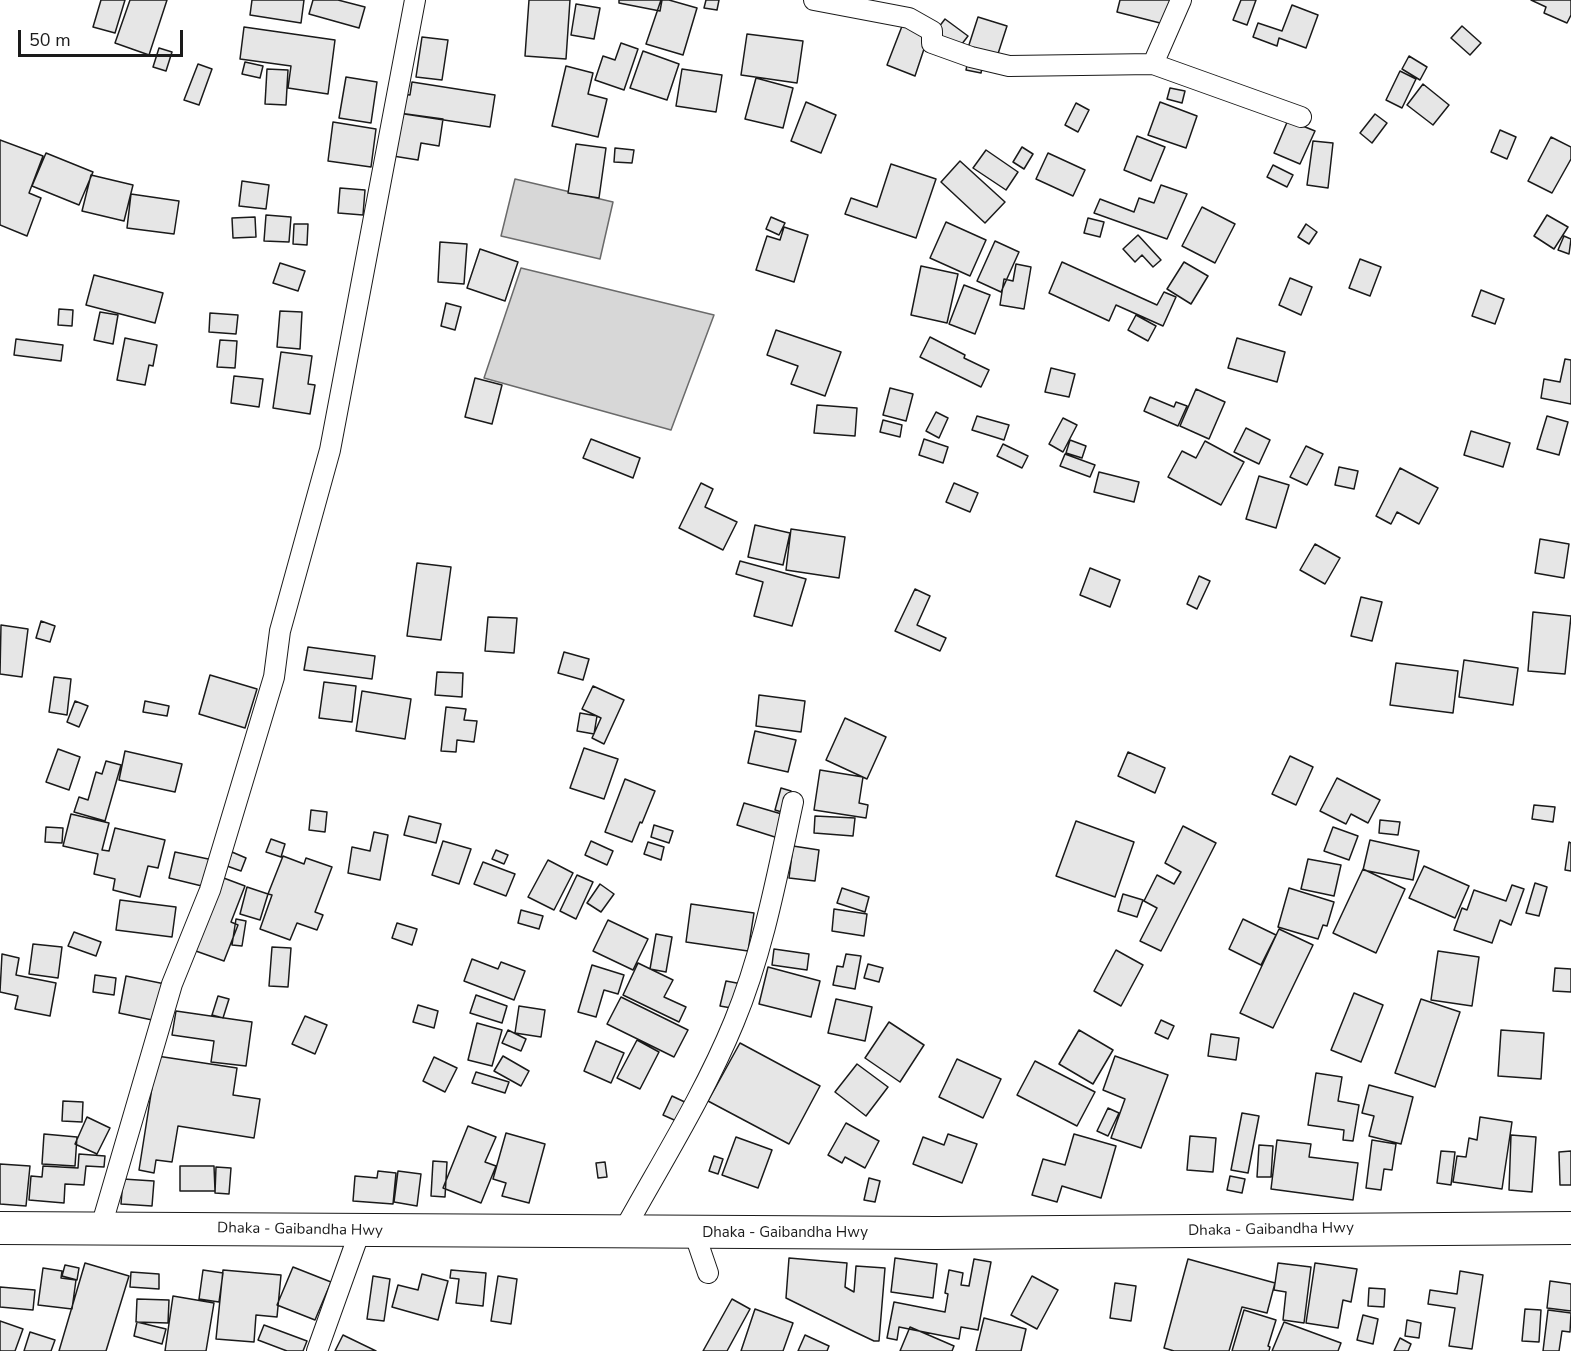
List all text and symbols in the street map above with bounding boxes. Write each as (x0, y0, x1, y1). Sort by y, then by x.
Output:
scale bar (21, 18, 186, 56)
text: 50 m (29, 28, 71, 52)
street label: Dhaka - Gaibandha Hwy (217, 1220, 383, 1240)
street label: Dhaka - Gaibandha Hwy (1188, 1220, 1354, 1240)
street label: Dhaka - Gaibandha Hwy (702, 1224, 868, 1242)

